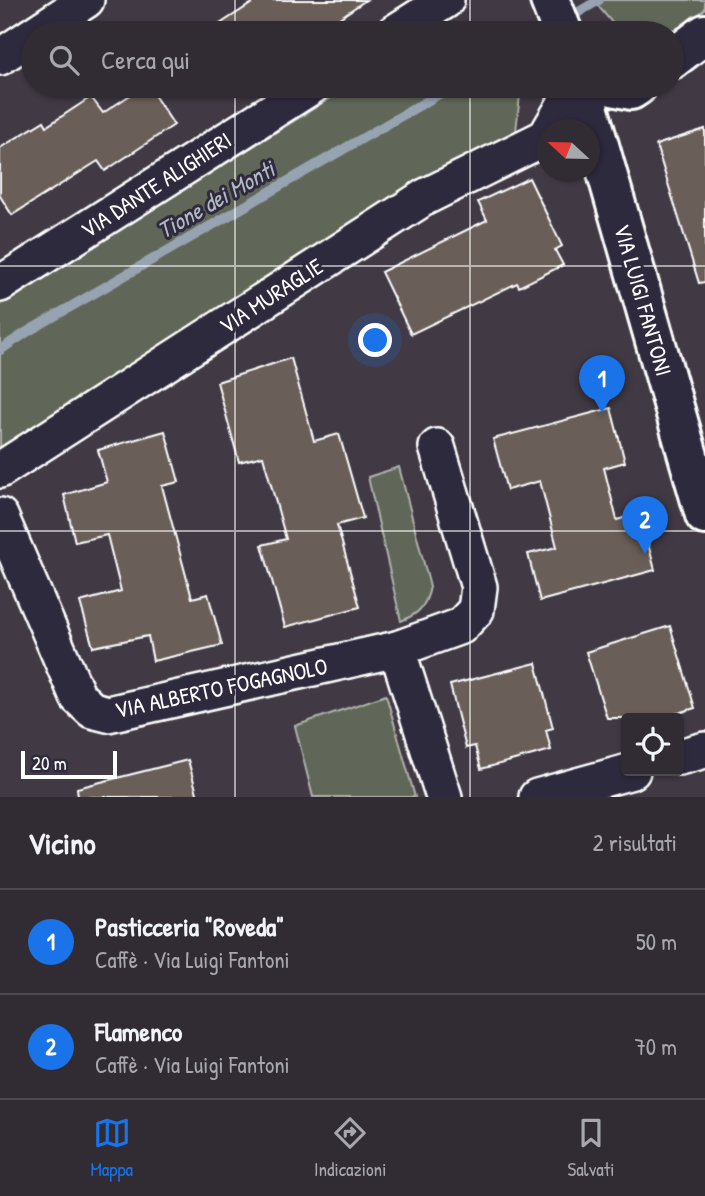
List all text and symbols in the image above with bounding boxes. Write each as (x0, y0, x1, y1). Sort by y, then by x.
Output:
search box (21, 21, 684, 98)
icon: search (45, 41, 83, 79)
text: Cerca qui (101, 42, 190, 77)
north arrow (537, 119, 600, 182)
street label: VIA DANTE ALIGHIERI (74, 124, 237, 245)
water label: Tione dei Monti (151, 151, 282, 246)
street label: VIA LUIGI FANTONI (607, 220, 680, 379)
street label: VIA MURAGLIE (213, 250, 329, 341)
your location (358, 323, 392, 357)
pin: 1 (579, 355, 625, 413)
pin: 2 (622, 496, 668, 554)
street label: VIA ALBERTO FOGAGNOLO (112, 650, 330, 725)
map controls (621, 713, 684, 776)
button: locate (621, 713, 684, 776)
scale bar (21, 748, 117, 780)
text: 20 m (32, 750, 67, 776)
text: Vicino (28, 823, 96, 863)
text: 2 risultati (593, 827, 677, 858)
text: Pasticceria "Roveda" (95, 909, 284, 944)
text: 1 (47, 926, 55, 957)
text: 50 m (636, 926, 677, 957)
text: Caffè · Via Luigi Fantoni (95, 944, 290, 975)
text: Flamenco (95, 1014, 182, 1049)
text: 2 (46, 1031, 56, 1062)
text: 70 m (634, 1031, 677, 1062)
text: Caffè · Via Luigi Fantoni (95, 1049, 290, 1080)
tab: Mappa (91, 1114, 133, 1182)
tab: Indicazioni (314, 1114, 386, 1182)
tab: Salvati (567, 1114, 614, 1182)

